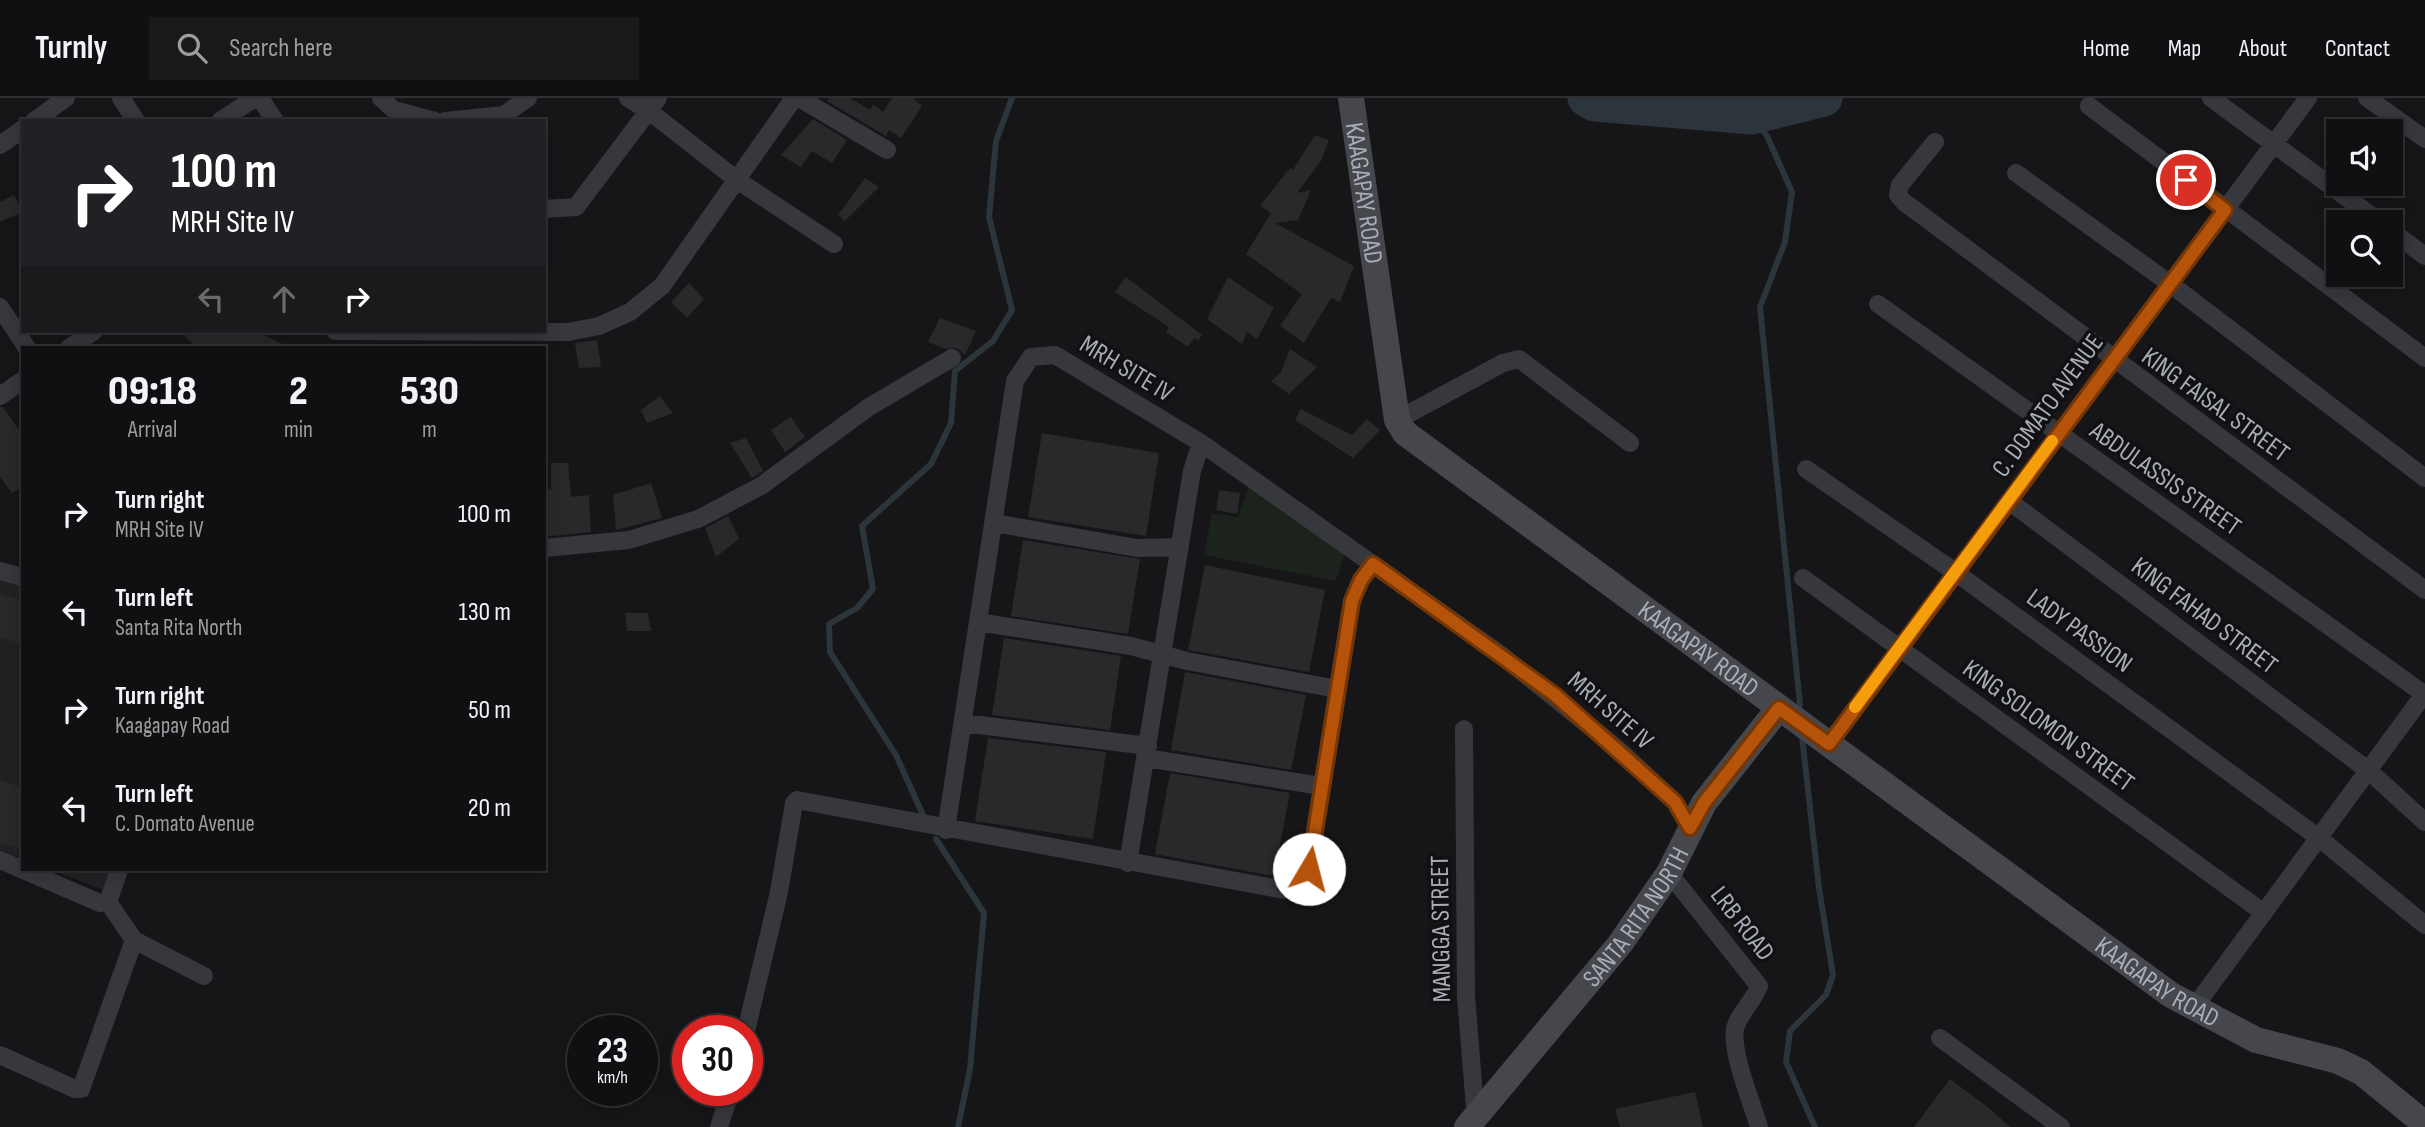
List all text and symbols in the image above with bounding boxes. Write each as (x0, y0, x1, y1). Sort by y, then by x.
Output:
search box (149, 17, 639, 80)
text: Turnly (35, 28, 107, 68)
icon: search (173, 29, 211, 67)
text: Search here (229, 33, 333, 64)
text: Home (2082, 34, 2130, 63)
text: Map (2168, 34, 2201, 63)
text: About (2239, 34, 2287, 63)
text: Contact (2325, 34, 2390, 63)
map controls (2326, 119, 2403, 287)
button: sound (2326, 119, 2403, 196)
street label: KAAGAPAY ROAD (1338, 121, 1388, 266)
text: 100 m (171, 143, 277, 202)
icon: right (56, 147, 147, 238)
pin (2156, 150, 2216, 210)
icon: arrive (2167, 161, 2205, 199)
text: MRH Site IV (171, 203, 294, 242)
button: search (2326, 210, 2403, 287)
icon: left (192, 280, 230, 318)
icon: ahead (265, 280, 303, 318)
icon: right (338, 280, 376, 318)
street label: C. DOMATO AVENUE (1986, 328, 2111, 484)
street label: MRH SITE IV (1074, 329, 1179, 409)
street label: KING FAISAL STREET (2135, 341, 2295, 469)
text: 09:18 (108, 366, 197, 417)
text: 2 (289, 366, 308, 417)
text: 530 (400, 366, 459, 417)
street label: ABDULASSIS STREET (2083, 415, 2247, 543)
text: Arrival (128, 416, 177, 444)
text: min (284, 416, 313, 444)
text: m (422, 416, 437, 444)
text: Turn right (115, 485, 204, 516)
icon: right (56, 495, 94, 533)
text: 100 m (458, 499, 511, 530)
text: MRH Site IV (115, 516, 203, 544)
street label: KING FAHAD STREET (2125, 551, 2283, 681)
text: Turn left (115, 583, 193, 614)
street label: LADY PASSION (2020, 583, 2138, 680)
icon: left (56, 593, 94, 631)
street label: KAAGAPAY ROAD (1631, 595, 1765, 704)
text: 130 m (459, 597, 511, 628)
text: Santa Rita North (115, 614, 242, 642)
street label: KING SOLOMON STREET (1956, 654, 2140, 799)
street label: MRH SITE IV (1561, 665, 1659, 757)
text: Turn right (115, 681, 204, 712)
icon: right (56, 691, 94, 729)
text: 50 m (468, 695, 511, 726)
text: Kaagapay Road (115, 712, 230, 740)
text: Turn left (115, 779, 193, 810)
icon: left (56, 789, 94, 827)
text: 20 m (468, 793, 511, 824)
text: C. Domato Avenue (115, 810, 255, 838)
position arrow (1272, 832, 1346, 906)
street label: SANTA RITA NORTH (1577, 842, 1696, 994)
street label: MANGGA STREET (1425, 855, 1458, 1003)
street label: LRB ROAD (1703, 881, 1780, 967)
street label: KAAGAPAY ROAD (2089, 931, 2224, 1035)
speed limit sign: 30 (672, 1015, 763, 1106)
text: 23 (597, 1030, 628, 1073)
text: km/h (597, 1067, 628, 1088)

